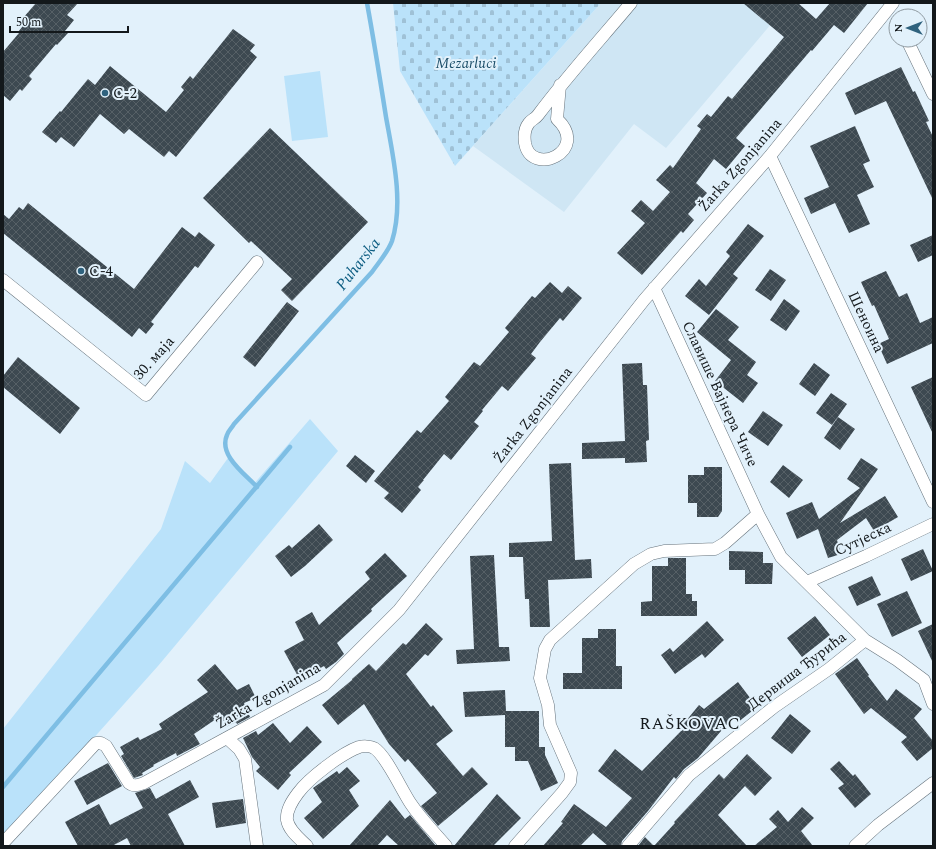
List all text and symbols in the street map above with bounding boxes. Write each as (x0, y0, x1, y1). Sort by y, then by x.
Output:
scale bar (10, 8, 128, 34)
north arrow (888, 8, 928, 48)
text: 50 m (16, 13, 41, 32)
text: N (890, 23, 907, 32)
park label: Mezarluci (435, 52, 497, 75)
place label: C-2 (113, 82, 137, 105)
marker: C-2 (100, 88, 110, 98)
street label: Žarka Zgonjanina (693, 113, 788, 217)
water label: Puharska (330, 233, 386, 295)
place label: C-4 (89, 260, 114, 283)
marker: C-4 (76, 266, 86, 276)
street label: Шеноина (842, 288, 891, 357)
street label: Славише Вајнера Чиче (676, 317, 764, 471)
street label: 30. маја (128, 330, 181, 385)
street label: Žarka Zgonjanina (488, 361, 579, 468)
street label: Сутјеска (831, 516, 896, 562)
street label: Дервиша Ђурића (743, 626, 852, 716)
street label: Žarka Zgonjanina (211, 656, 325, 735)
district label: RAŠKOVAC (639, 711, 741, 737)

